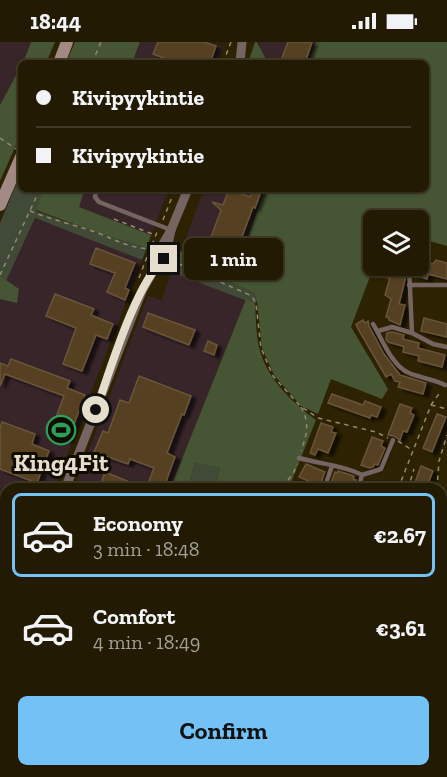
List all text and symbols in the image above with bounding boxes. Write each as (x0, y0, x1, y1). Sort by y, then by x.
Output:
text: 18:44 (30, 8, 81, 35)
text: Kivipyykintie (72, 84, 204, 111)
text: Kivipyykintie (72, 142, 204, 169)
map controls (363, 210, 429, 276)
button: layers (363, 210, 429, 276)
callout: 1 min (185, 238, 284, 280)
route end (150, 245, 177, 272)
text: 1 min (210, 247, 257, 271)
route start (82, 396, 109, 423)
sports icon: King4Fit (45, 414, 77, 446)
place label: King4Fit (13, 448, 109, 477)
icon: car (21, 508, 75, 562)
text: Economy (93, 510, 183, 537)
text: €2.67 (374, 522, 426, 549)
text: 3 min · 18:48 (93, 537, 200, 561)
icon: car (21, 601, 75, 655)
text: Comfort (93, 603, 175, 630)
text: €3.61 (376, 615, 426, 642)
text: 4 min · 18:49 (93, 630, 200, 654)
button: Confirm (18, 696, 429, 765)

